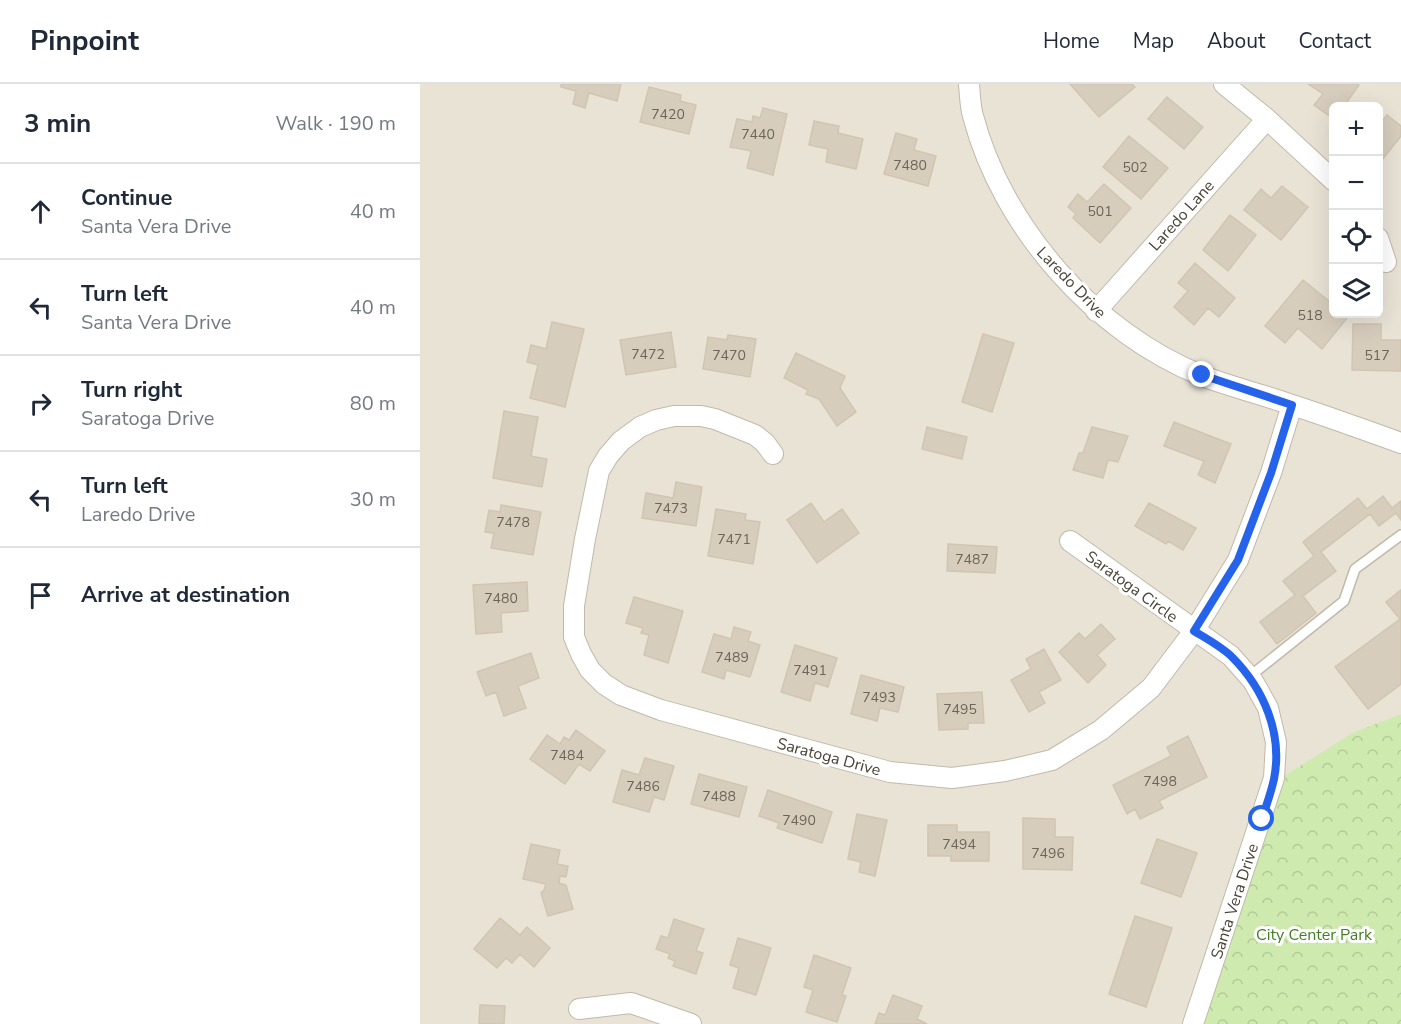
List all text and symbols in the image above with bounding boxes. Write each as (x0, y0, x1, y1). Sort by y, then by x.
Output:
text: Pinpoint (30, 22, 139, 60)
text: Home (1043, 27, 1100, 55)
text: Map (1133, 27, 1174, 55)
text: About (1207, 27, 1265, 55)
text: Contact (1298, 27, 1371, 55)
map controls (1329, 102, 1383, 318)
button: + (1329, 102, 1383, 156)
house number: 7420 (651, 105, 685, 124)
text: 3 min (24, 106, 91, 141)
text: Walk · 190 m (276, 110, 396, 137)
house number: 7440 (741, 125, 775, 144)
house number: 7480 (893, 156, 927, 175)
button: − (1329, 156, 1383, 210)
house number: 502 (1122, 158, 1148, 177)
street label: Laredo Lane (1144, 175, 1220, 256)
text: Continue (81, 183, 172, 213)
icon: ahead (24, 195, 57, 228)
text: 40 m (350, 198, 396, 225)
house number: 501 (1087, 202, 1113, 221)
button: locate (1329, 210, 1383, 264)
text: Santa Vera Drive (81, 213, 231, 240)
street label: Laredo Drive (1032, 242, 1111, 323)
button: layers (1329, 264, 1383, 318)
text: Turn left (81, 279, 168, 309)
icon: left (24, 291, 57, 324)
text: 40 m (350, 294, 396, 321)
house number: 518 (1297, 306, 1323, 325)
text: Santa Vera Drive (81, 309, 231, 336)
house number: 7472 (631, 345, 665, 364)
house number: 7470 (712, 346, 746, 365)
house number: 517 (1364, 346, 1390, 365)
route end (1188, 361, 1214, 387)
text: Turn right (81, 375, 182, 405)
icon: right (24, 387, 57, 420)
text: 80 m (350, 390, 396, 417)
text: Saratoga Drive (81, 405, 214, 432)
text: Turn left (81, 471, 168, 501)
icon: left (24, 483, 57, 516)
text: 30 m (350, 486, 396, 513)
house number: 7473 (654, 499, 688, 518)
text: Laredo Drive (81, 501, 196, 528)
house number: 7478 (496, 513, 530, 532)
house number: 7471 (717, 530, 751, 549)
street label: Saratoga Circle (1081, 546, 1182, 628)
house number: 7487 (955, 550, 989, 569)
icon: arrive (24, 579, 57, 612)
text: Arrive at destination (81, 580, 290, 610)
house number: 7480 (484, 589, 518, 608)
house number: 7489 (715, 648, 749, 667)
house number: 7491 (793, 661, 827, 680)
house number: 7493 (862, 688, 896, 707)
house number: 7495 (943, 700, 977, 719)
street label: Saratoga Drive (774, 733, 883, 781)
house number: 7484 (550, 746, 584, 765)
house number: 7498 (1143, 772, 1177, 791)
house number: 7486 (626, 777, 660, 796)
house number: 7488 (702, 787, 736, 806)
route start (1248, 805, 1274, 831)
house number: 7490 (782, 811, 816, 830)
house number: 7494 (942, 835, 976, 854)
street label: Santa Vera Drive (1206, 841, 1264, 962)
house number: 7496 (1031, 844, 1065, 863)
park label: City Center Park (1256, 924, 1373, 946)

